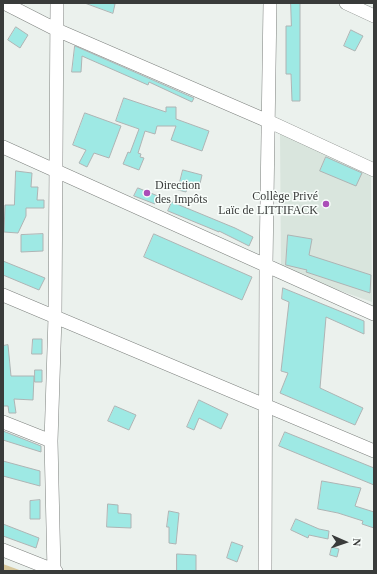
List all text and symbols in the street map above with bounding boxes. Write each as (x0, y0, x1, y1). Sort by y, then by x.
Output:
place label: Direction des Impôts (155, 179, 207, 207)
marker: Direction des Impôts (142, 188, 152, 198)
place label: Collège Privé Laïc de LITTIFACK (218, 190, 318, 218)
marker: Collège Privé Laïc de LITTIFACK (321, 199, 331, 209)
north arrow (325, 522, 365, 562)
text: N (351, 538, 363, 547)

